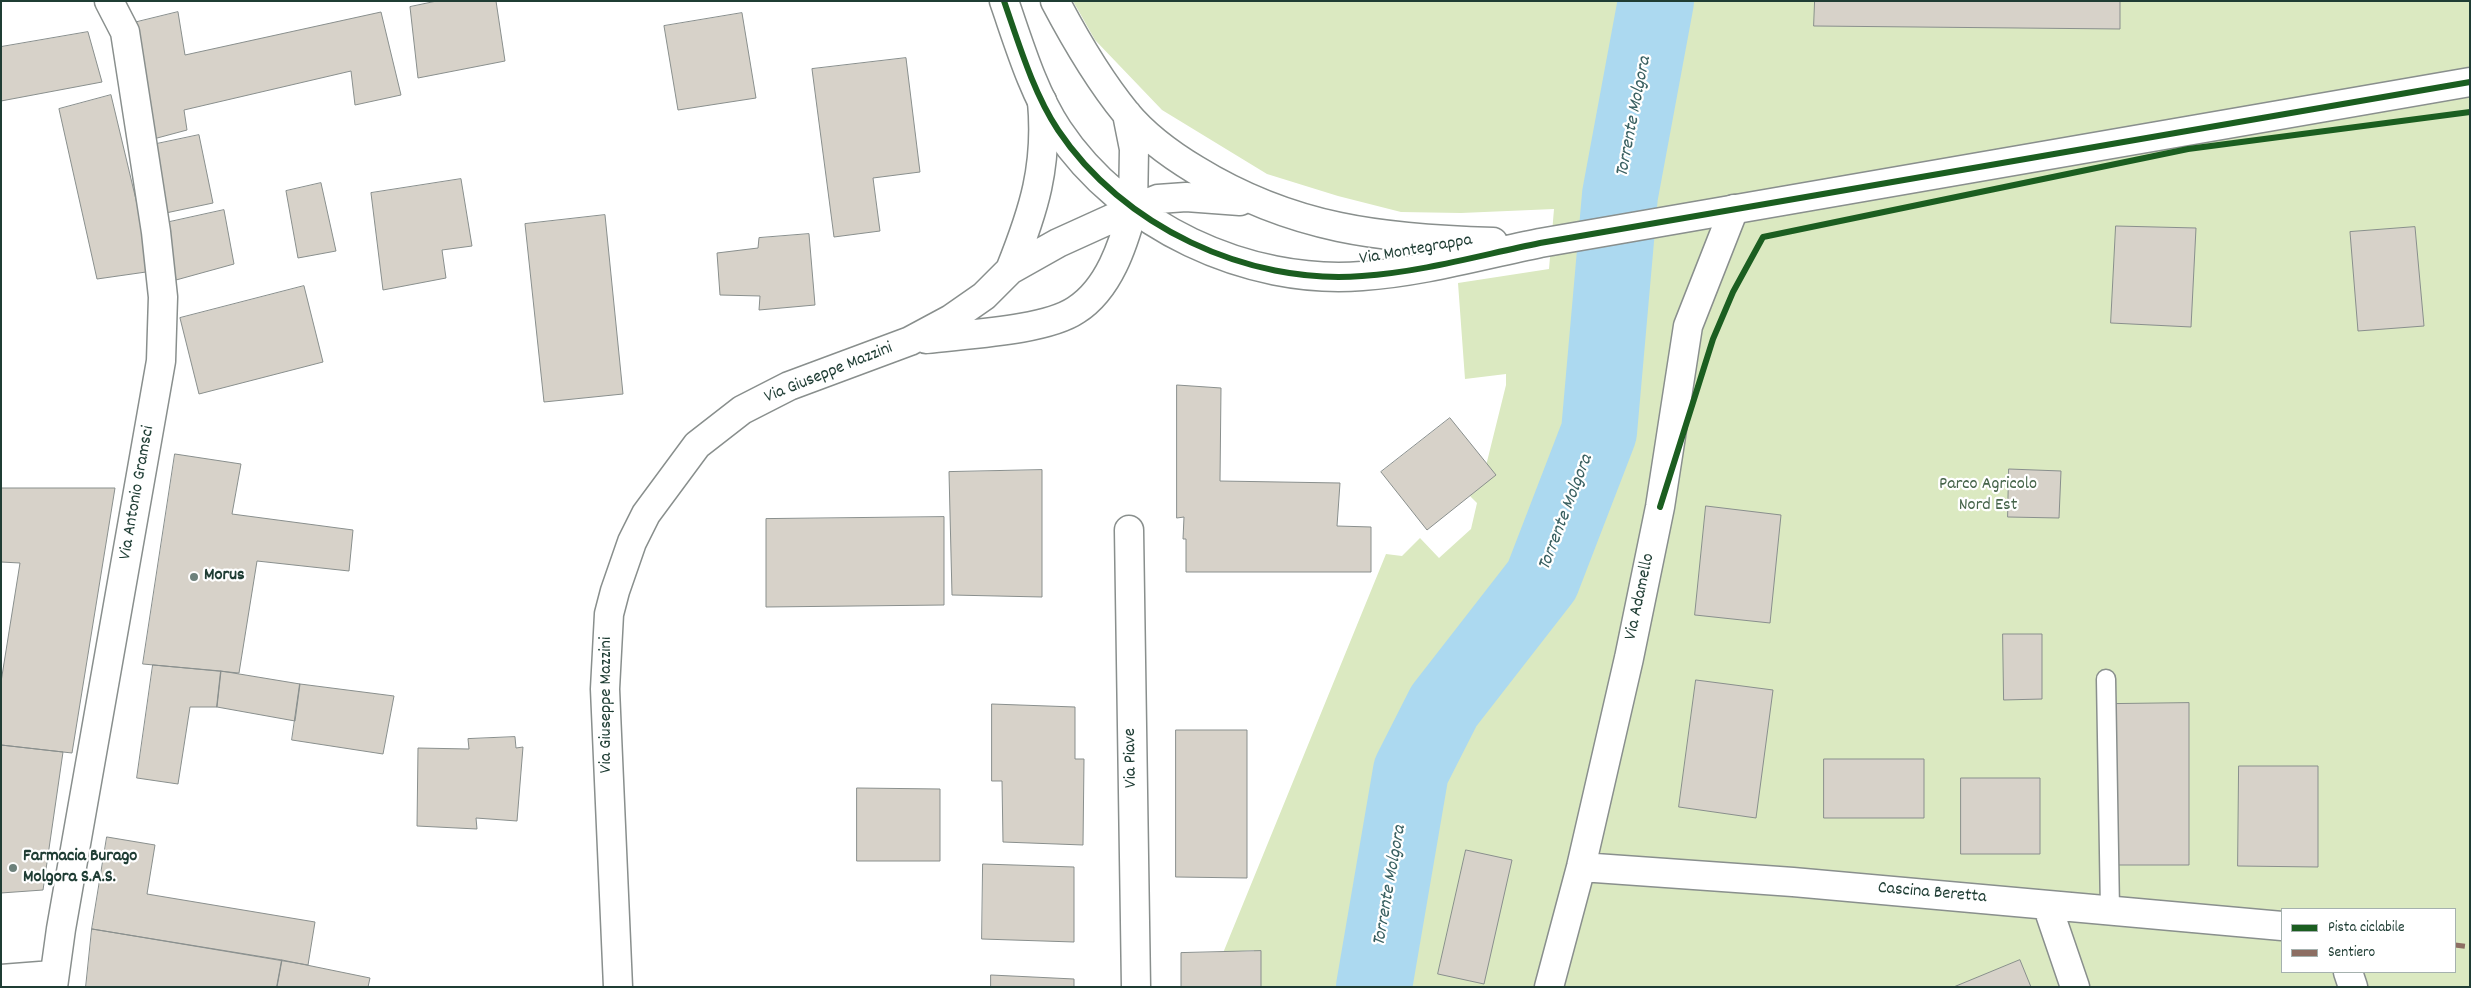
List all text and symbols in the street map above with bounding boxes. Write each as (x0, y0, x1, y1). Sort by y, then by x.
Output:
water label: Torrente Molgora (1612, 55, 1658, 179)
street label: Via Montegrappa (1358, 230, 1474, 272)
street label: Via Giuseppe Mazzini (762, 338, 896, 410)
street label: Via Antonio Gramsci (116, 424, 160, 562)
water label: Torrente Molgora (1534, 452, 1600, 574)
park label: Parco Agricolo Nord Est (1939, 475, 2037, 518)
street label: Via Adamello (1621, 552, 1661, 642)
place label: Morus (204, 566, 245, 588)
marker: Morus (188, 571, 200, 583)
street label: Via Giuseppe Mazzini (597, 637, 619, 773)
street label: Via Piave (1121, 728, 1143, 788)
water label: Torrente Molgora (1369, 824, 1413, 948)
place label: Farmacia Burago Molgora S.A.S. (23, 847, 137, 890)
marker: Farmacia Burago Molgora S.A.S. (7, 862, 19, 874)
street label: Cascina Beretta (1877, 878, 1987, 910)
legend (2281, 908, 2456, 973)
text: Pista ciclabile (2328, 917, 2405, 939)
text: Sentiero (2328, 942, 2375, 964)

